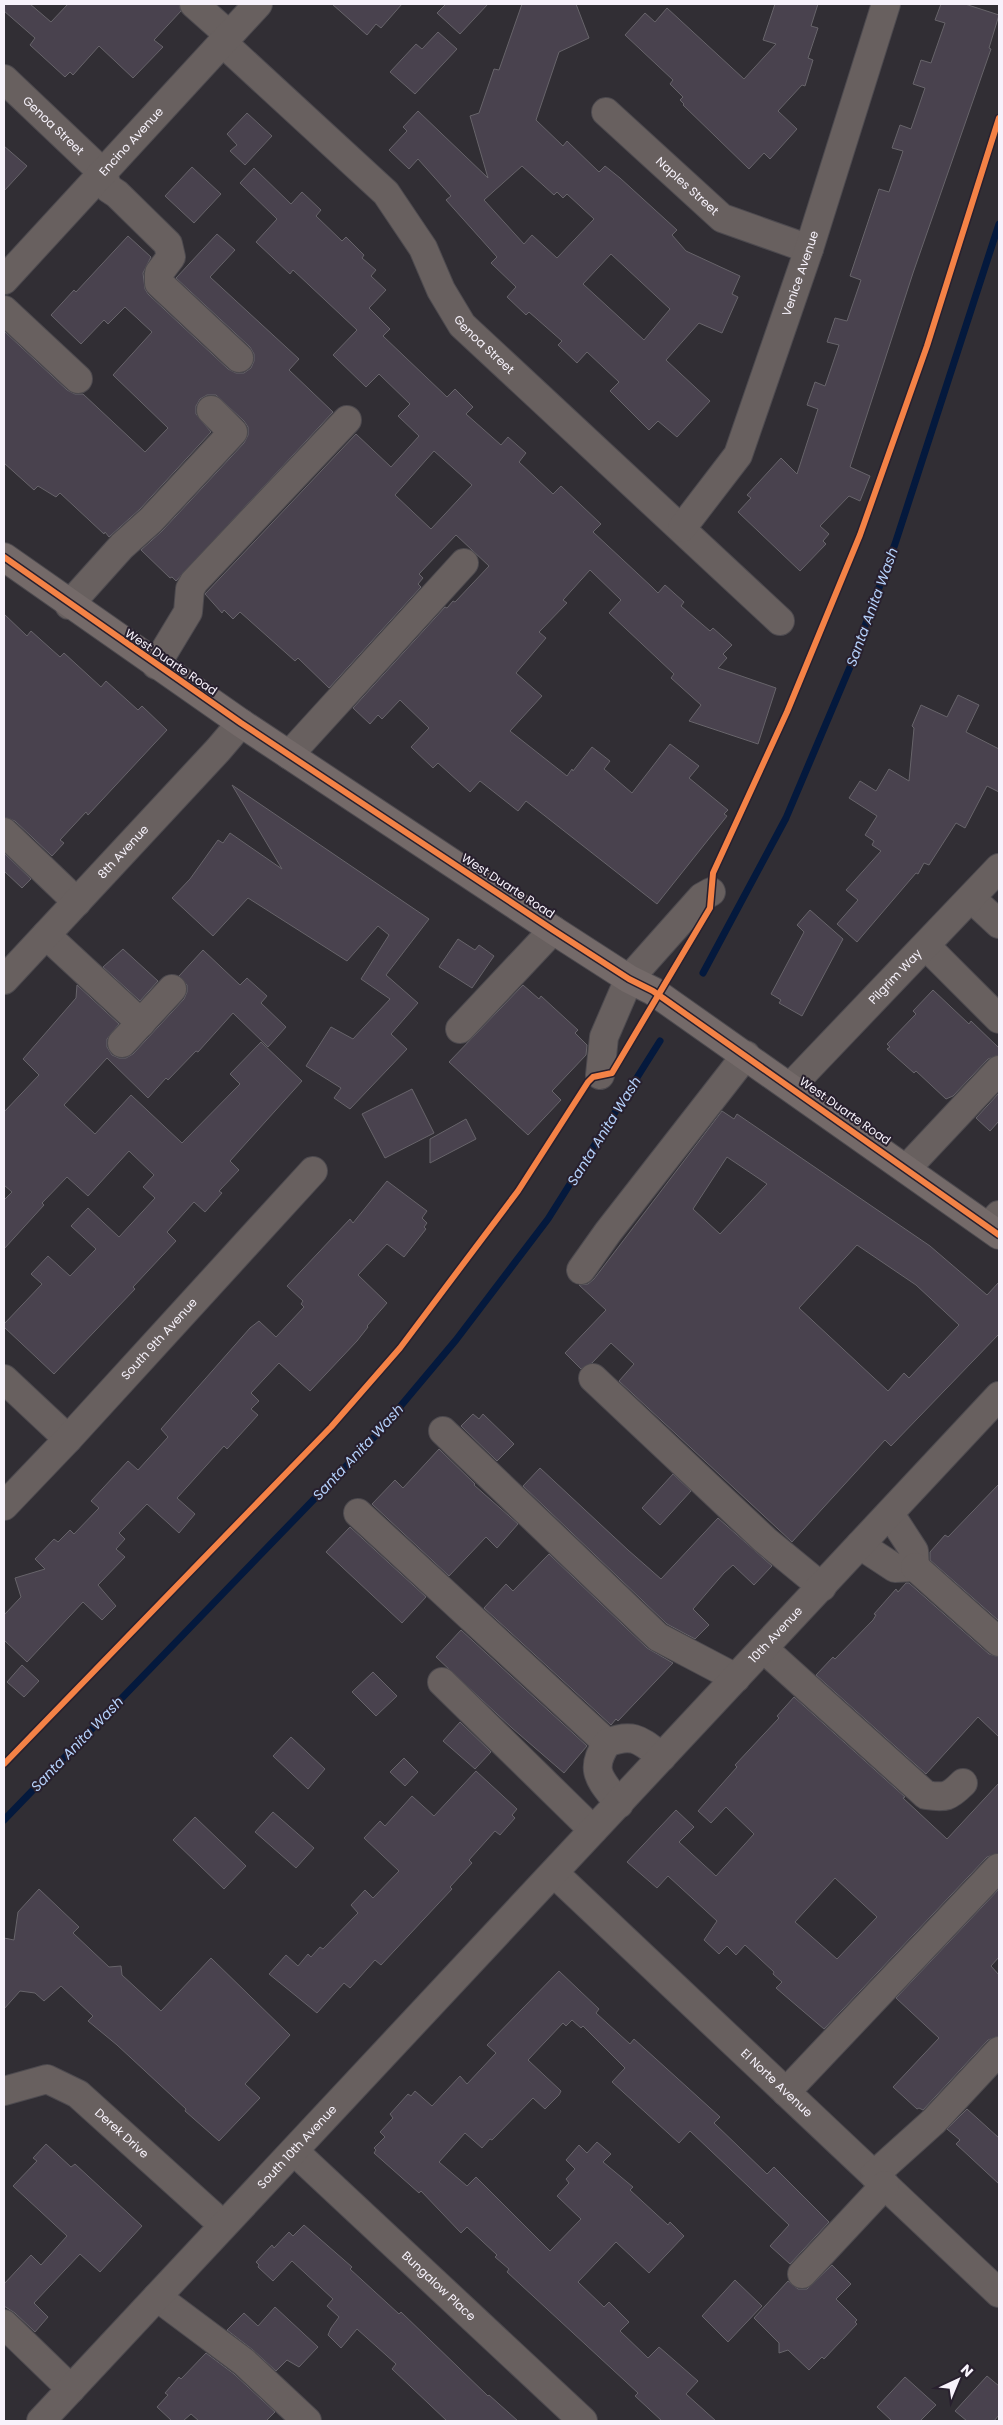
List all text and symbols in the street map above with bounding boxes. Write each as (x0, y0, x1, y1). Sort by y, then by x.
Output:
street label: Genoa Street (19, 92, 88, 159)
street label: Encino Avenue (95, 103, 167, 179)
street label: Naples Street (652, 153, 723, 219)
street label: Venice Avenue (778, 228, 822, 318)
street label: Genoa Street (450, 312, 518, 378)
water label: Santa Anita Wash (841, 545, 903, 669)
street label: West Duarte Road (122, 624, 221, 699)
street label: 8th Avenue (93, 821, 152, 882)
street label: West Duarte Road (458, 849, 558, 922)
street label: Pilgrim Way (864, 945, 926, 1008)
water label: Santa Anita Wash (562, 1073, 646, 1189)
street label: West Duarte Road (796, 1073, 894, 1149)
street label: South 9th Avenue (117, 1294, 201, 1383)
water label: Santa Anita Wash (308, 1399, 408, 1505)
street label: 10th Avenue (745, 1603, 806, 1667)
water label: Santa Anita Wash (26, 1692, 128, 1796)
street label: El Norte Avenue (737, 2045, 817, 2121)
street label: South 10th Avenue (253, 2101, 340, 2192)
street label: Derek Drive (91, 2104, 153, 2162)
street label: Bungalow Place (398, 2247, 480, 2325)
north arrow (933, 2355, 983, 2405)
text: N (956, 2360, 978, 2381)

